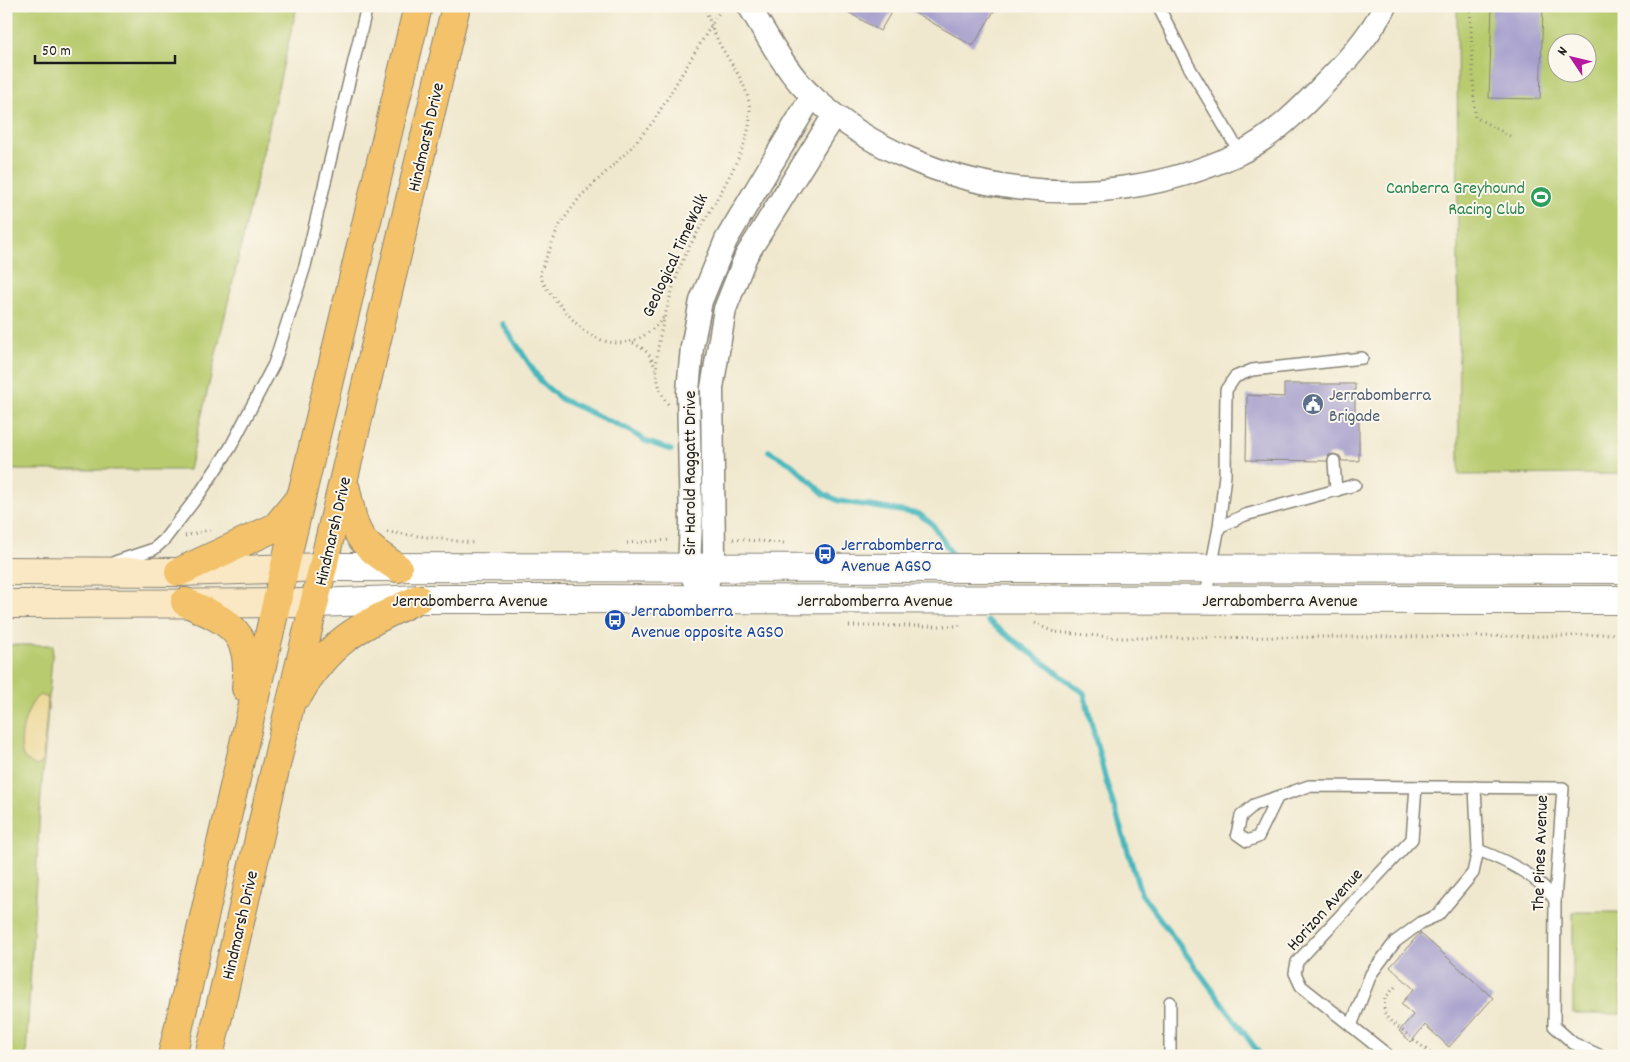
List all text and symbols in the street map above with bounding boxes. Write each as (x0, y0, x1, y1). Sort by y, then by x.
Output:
scale bar (35, 32, 175, 64)
north arrow (1548, 32, 1598, 82)
text: 50 m (42, 41, 71, 63)
text: N (1553, 43, 1573, 60)
street label: Hindmarsh Drive (403, 80, 452, 195)
place label: Canberra Greyhound Racing Club (1386, 177, 1525, 223)
sports icon: Canberra Greyhound Racing Club (1529, 185, 1553, 209)
street label: Geological TimeWalk (637, 190, 716, 322)
place label: Jerrabomberra Brigade (1329, 384, 1432, 430)
street label: Sir Harold Raggatt Drive (679, 391, 704, 555)
public building icon: Jerrabomberra Brigade (1301, 392, 1325, 416)
street label: Hindmarsh Drive (310, 474, 359, 589)
place label: Jerrabomberra Avenue AGSO (841, 534, 944, 580)
bus stop icon: Jerrabomberra Avenue AGSO (813, 542, 837, 566)
street label: Jerrabomberra Avenue (392, 590, 548, 615)
street label: Jerrabomberra Avenue (797, 590, 953, 615)
street label: Jerrabomberra Avenue (1202, 590, 1358, 615)
place label: Jerrabomberra Avenue opposite AGSO (631, 600, 784, 646)
bus stop icon: Jerrabomberra Avenue opposite AGSO (603, 608, 627, 632)
street label: The Pines Avenue (1527, 795, 1556, 912)
street label: Horizon Avenue (1282, 864, 1370, 958)
street label: Hindmarsh Drive (217, 868, 266, 983)

